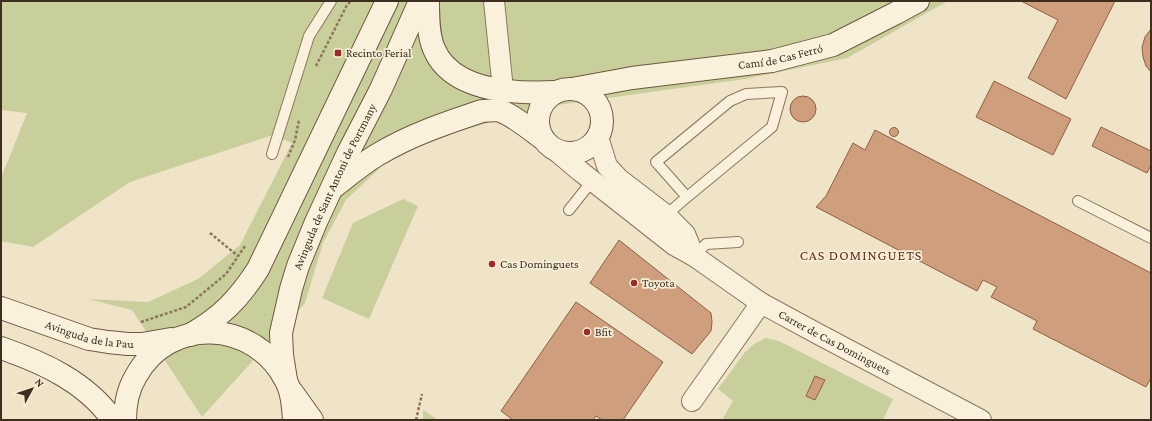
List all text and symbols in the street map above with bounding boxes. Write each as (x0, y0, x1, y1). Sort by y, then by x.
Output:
street label: Camí de Cas Ferró (737, 41, 824, 72)
place label: Recinto Ferial (346, 46, 411, 60)
marker: Recinto Ferial (333, 48, 343, 58)
street label: Avinguda de Sant Antoni de Portmany (290, 101, 380, 271)
district label: CAS DOMINGUETS (800, 247, 922, 263)
place label: Cas Dominguets (500, 257, 579, 271)
marker: Cas Dominguets (487, 259, 497, 269)
place label: Toyota (642, 276, 675, 290)
marker: Toyota (629, 278, 639, 288)
street label: Carrer de Cas Dominguets (776, 307, 894, 378)
street label: Avinguda de la Pau (44, 317, 134, 351)
place label: Bfit (595, 325, 613, 339)
marker: Bfit (582, 327, 592, 337)
north arrow (12, 369, 52, 409)
text: N (33, 376, 47, 390)

